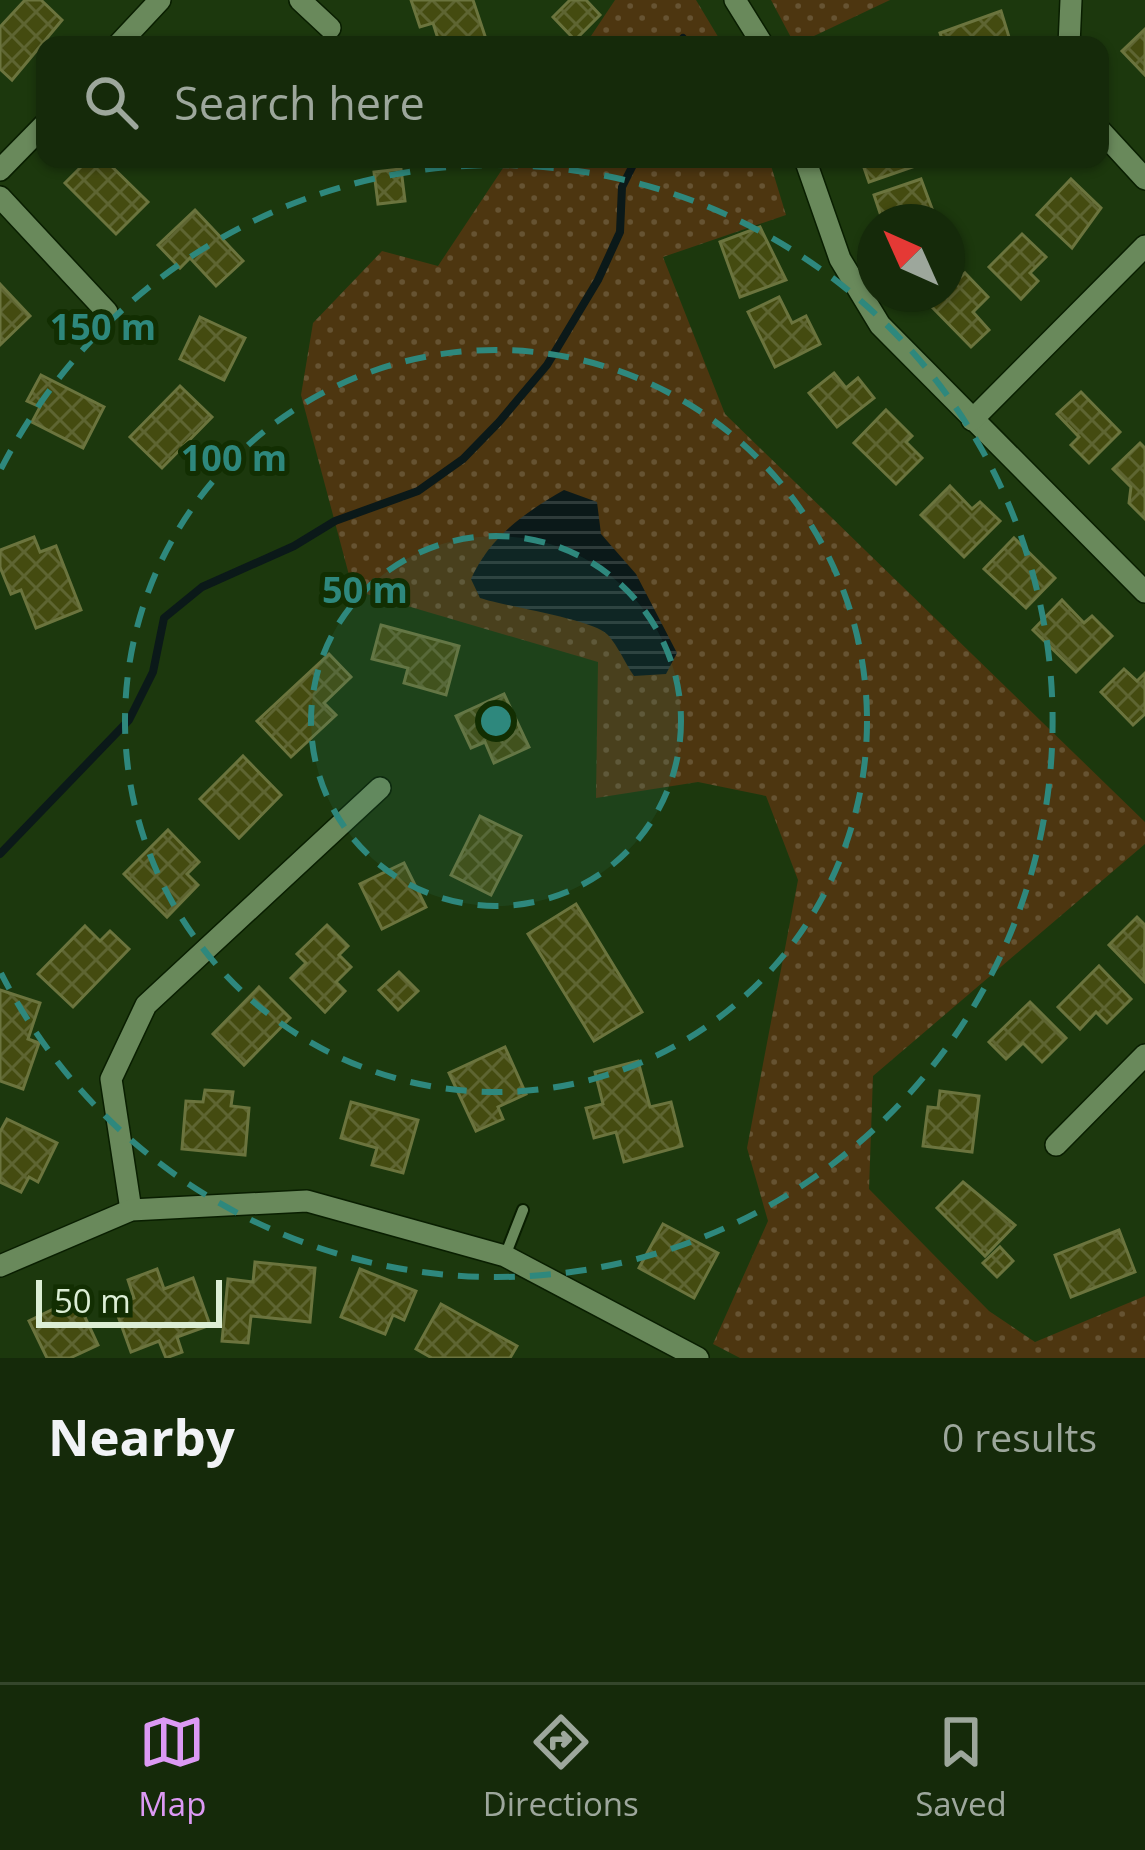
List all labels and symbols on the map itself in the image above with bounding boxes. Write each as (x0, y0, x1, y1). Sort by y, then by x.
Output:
north arrow (857, 204, 965, 312)
text: 150 m (50, 302, 156, 351)
text: 100 m (181, 433, 287, 482)
text: 50 m (322, 565, 408, 614)
centre of rings (475, 700, 517, 742)
scale bar (36, 1274, 222, 1327)

